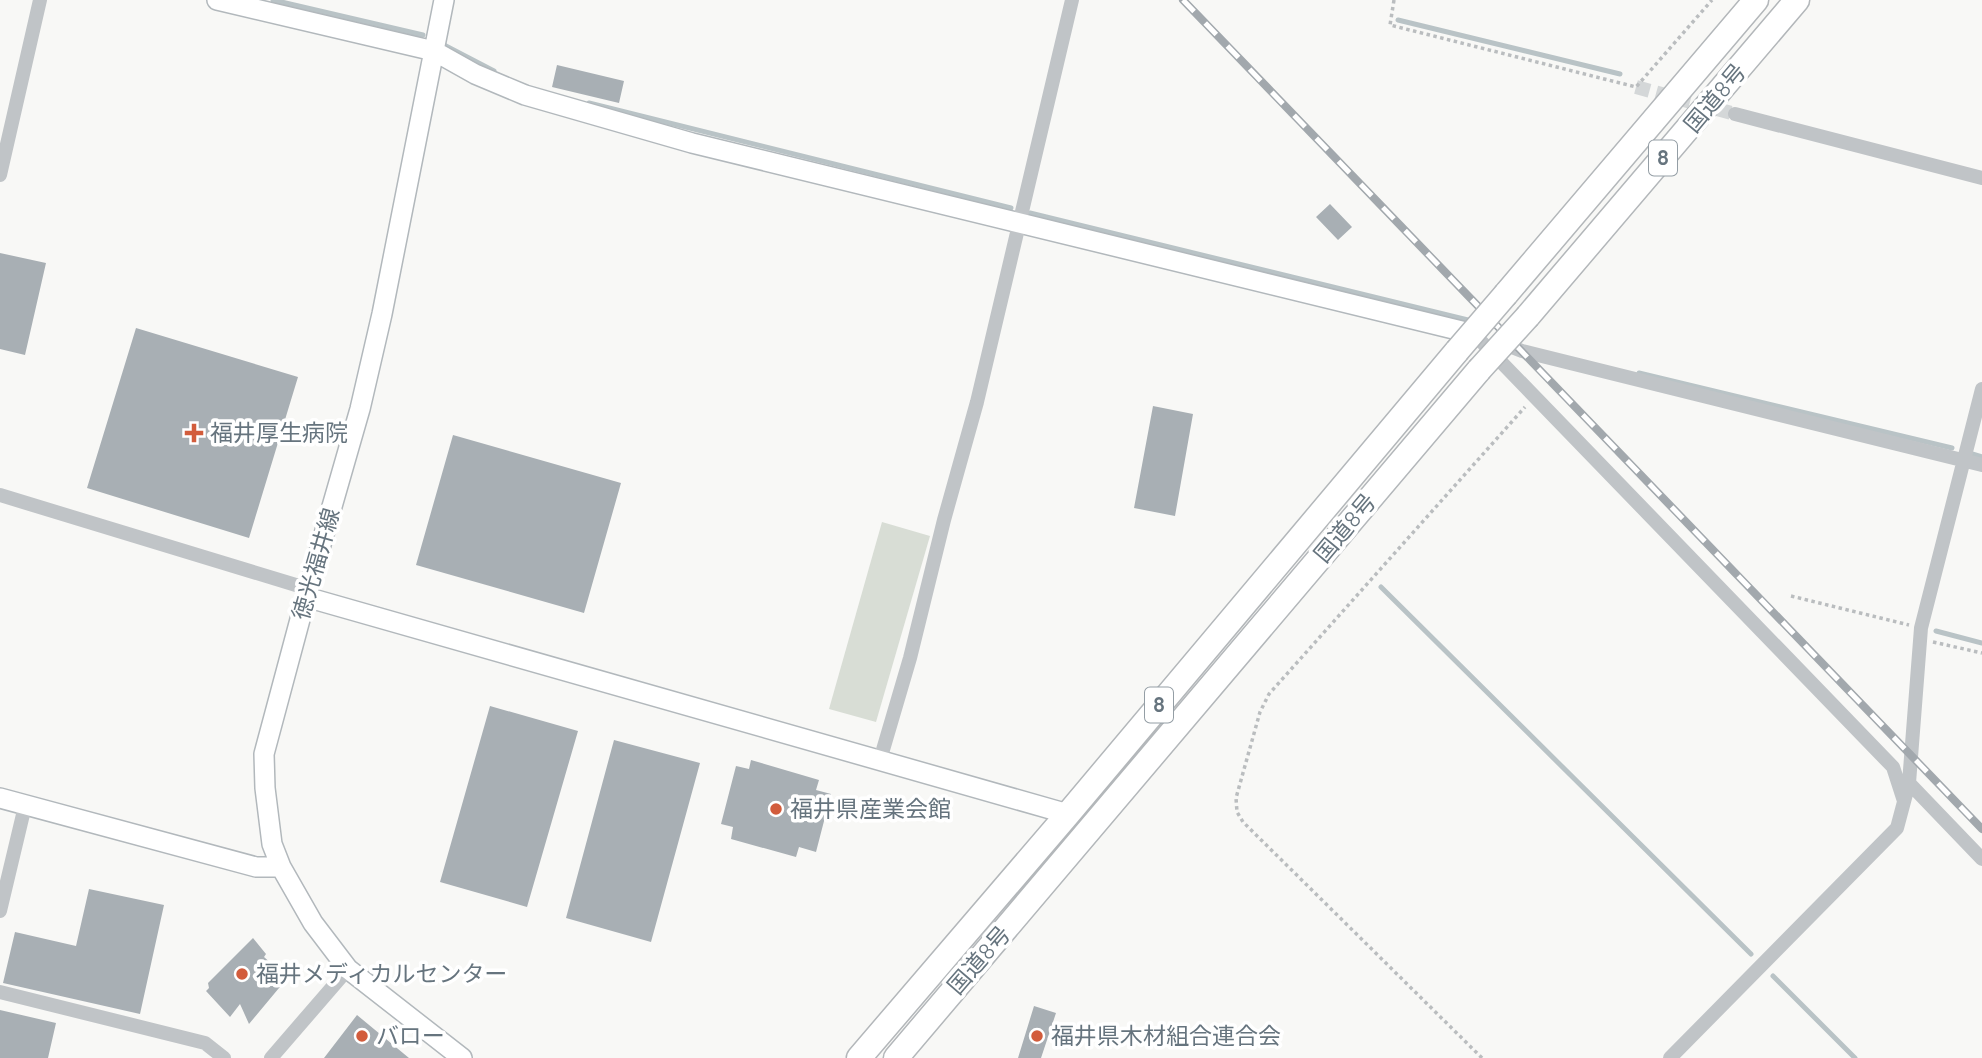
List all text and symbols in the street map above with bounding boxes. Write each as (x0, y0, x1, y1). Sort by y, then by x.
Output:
street label: 国道8号 (1677, 57, 1752, 138)
road number: 8 (1649, 140, 1677, 176)
place label: 福井厚生病院 (210, 418, 348, 447)
marker: 福井厚生病院 (184, 423, 204, 443)
street label: 国道8号 (1307, 487, 1382, 568)
street label: 徳光福井線 (286, 505, 345, 623)
road number: 8 (1145, 688, 1173, 722)
place label: 福井県産業会館 (790, 794, 951, 823)
marker: 福井県産業会館 (768, 801, 784, 817)
street label: 国道8号 (941, 919, 1016, 1000)
place label: 福井メディカルセンター (256, 959, 507, 988)
marker: 福井メディカルセンター (234, 966, 250, 982)
place label: バロー (376, 1021, 445, 1050)
place label: 福井県木材組合連合会 (1051, 1021, 1281, 1050)
marker: バロー (354, 1028, 370, 1044)
marker: 福井県木材組合連合会 (1029, 1028, 1045, 1044)

